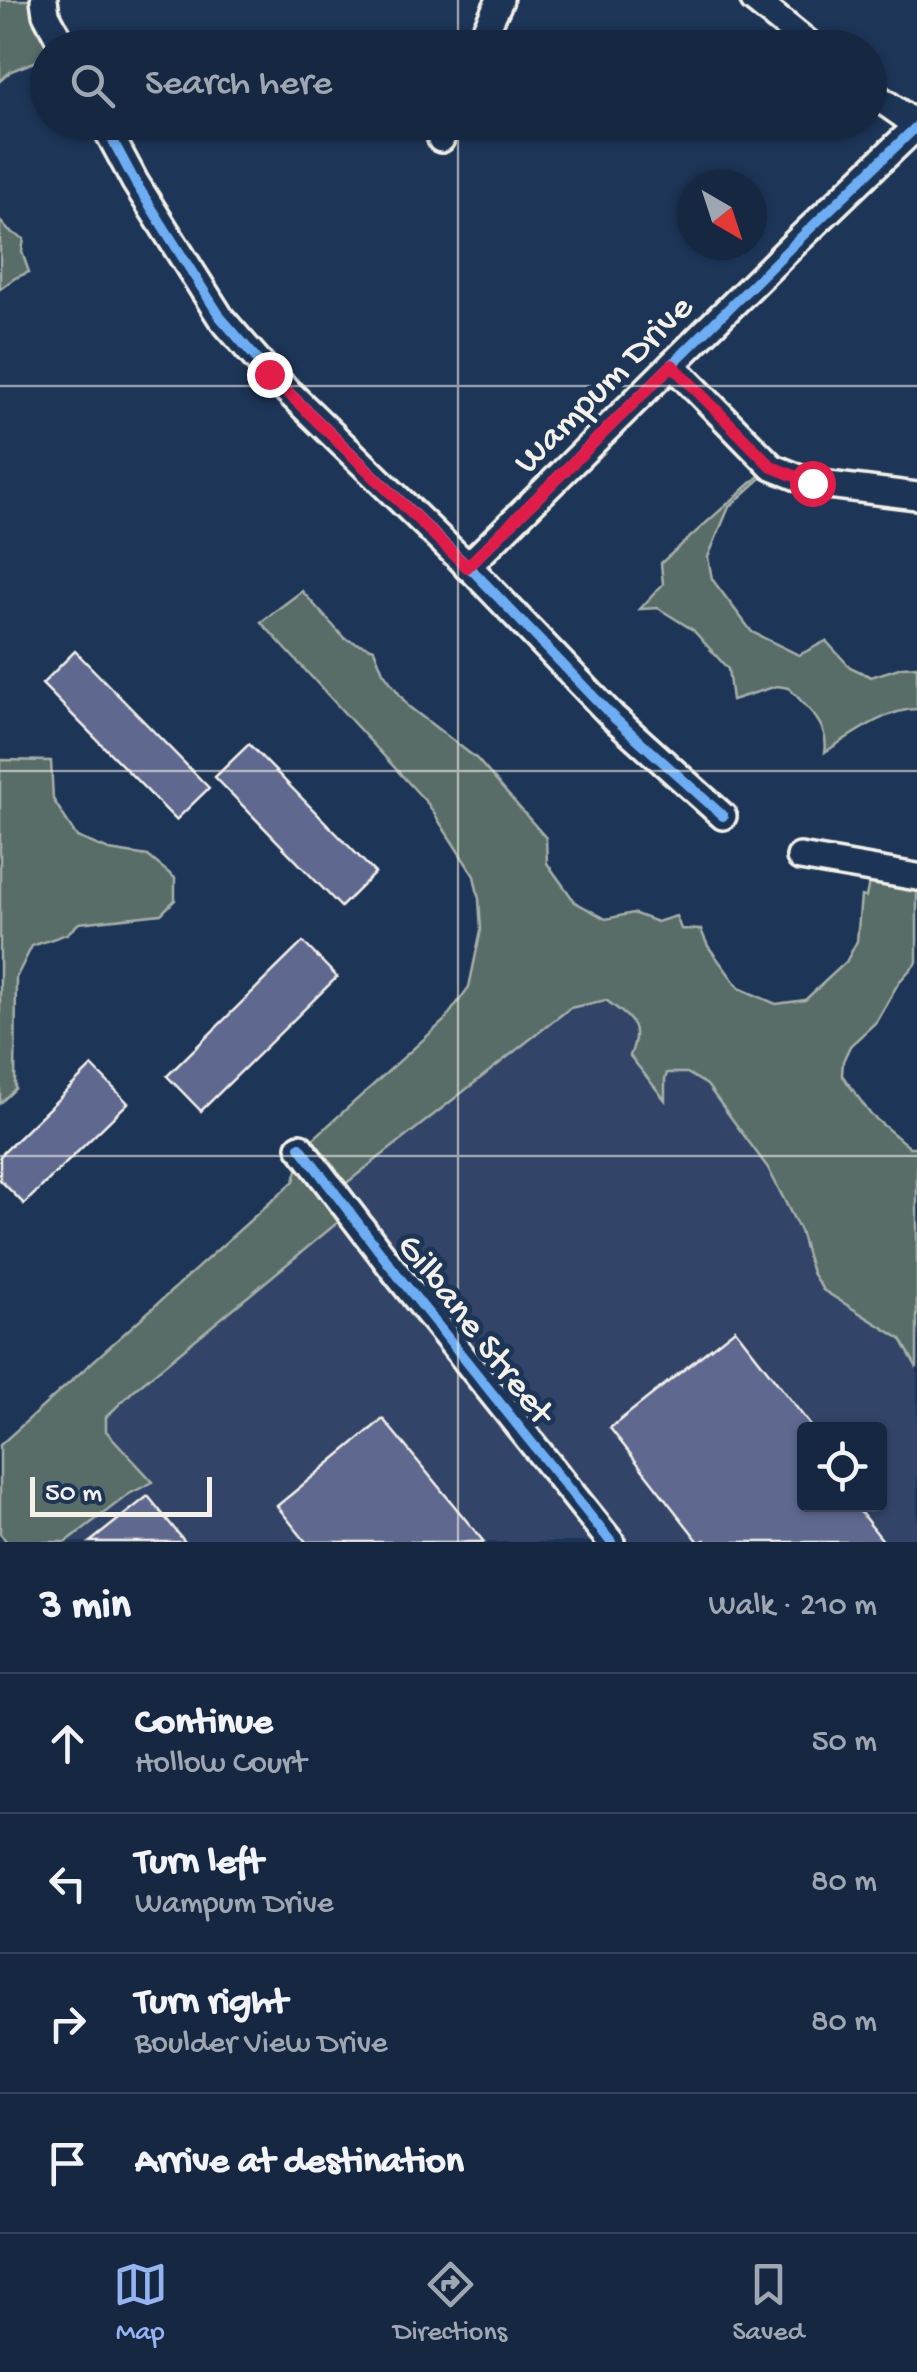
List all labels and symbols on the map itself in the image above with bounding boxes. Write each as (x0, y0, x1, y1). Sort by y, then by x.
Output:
north arrow (677, 170, 767, 260)
street label: Wampum Drive (506, 287, 704, 485)
route end (247, 352, 293, 398)
route start (790, 461, 836, 507)
street label: Gilbane Street (385, 1227, 563, 1437)
scale bar (30, 1472, 212, 1516)

